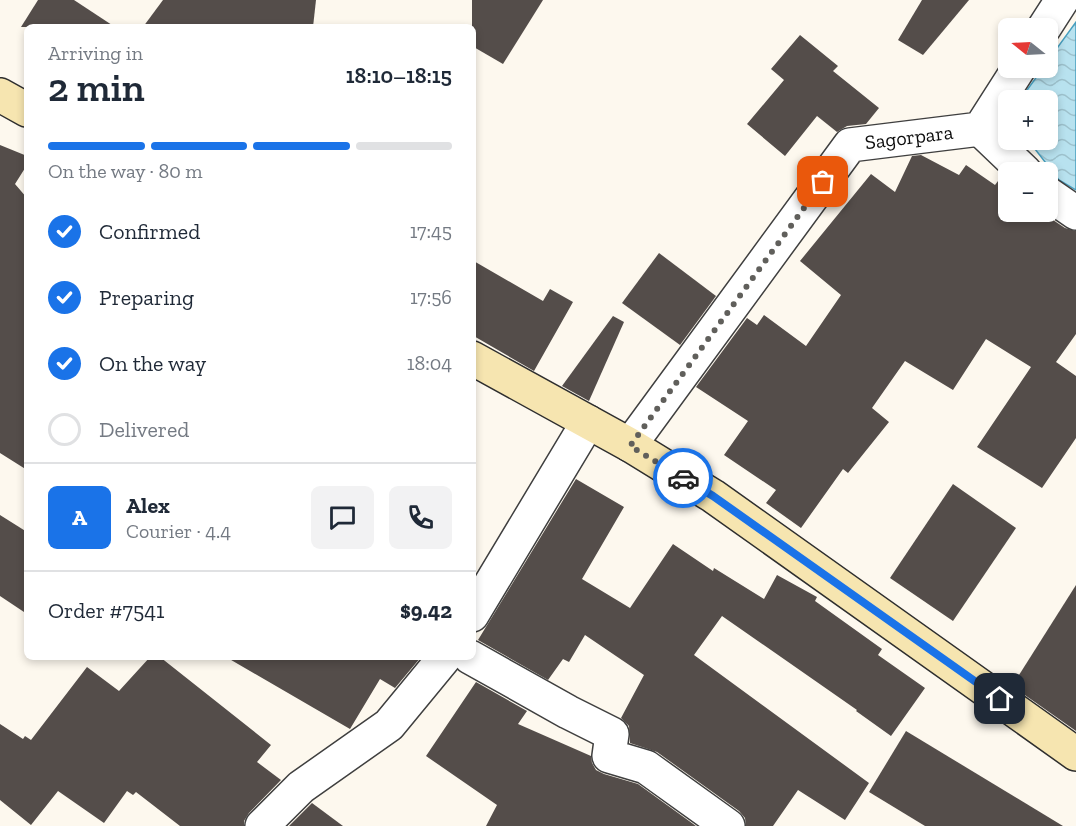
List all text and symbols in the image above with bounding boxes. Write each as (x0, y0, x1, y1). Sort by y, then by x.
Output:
north arrow (998, 18, 1058, 78)
map controls (998, 18, 1058, 222)
text: Arriving in (48, 41, 143, 65)
text: 18:10–18:15 (346, 62, 452, 89)
text: 2 min (48, 64, 145, 111)
button: + (998, 90, 1058, 150)
street label: Sagorpara (864, 120, 955, 154)
pin (797, 156, 848, 207)
text: On the way · 80 m (48, 159, 203, 183)
button: − (998, 162, 1058, 222)
icon: bag (806, 165, 839, 198)
icon: check (48, 215, 81, 248)
text: Confirmed (99, 218, 200, 245)
text: 17:45 (410, 219, 452, 243)
icon: check (48, 281, 81, 314)
text: Preparing (99, 284, 194, 311)
text: 17:56 (410, 285, 452, 309)
icon: check (48, 347, 81, 380)
text: On the way (99, 350, 206, 377)
text: 18:04 (407, 351, 452, 375)
text: Delivered (99, 416, 189, 443)
courier (653, 448, 713, 508)
icon: car (667, 462, 700, 495)
button: chat (311, 486, 374, 549)
button: phone (389, 486, 452, 549)
text: Alex (126, 492, 170, 519)
text: A (72, 504, 87, 531)
text: Courier · 4.4 (126, 519, 231, 543)
text: Order #7541 (48, 597, 165, 624)
text: $9.42 (400, 597, 452, 624)
pin (974, 673, 1025, 724)
icon: home (983, 682, 1016, 715)

